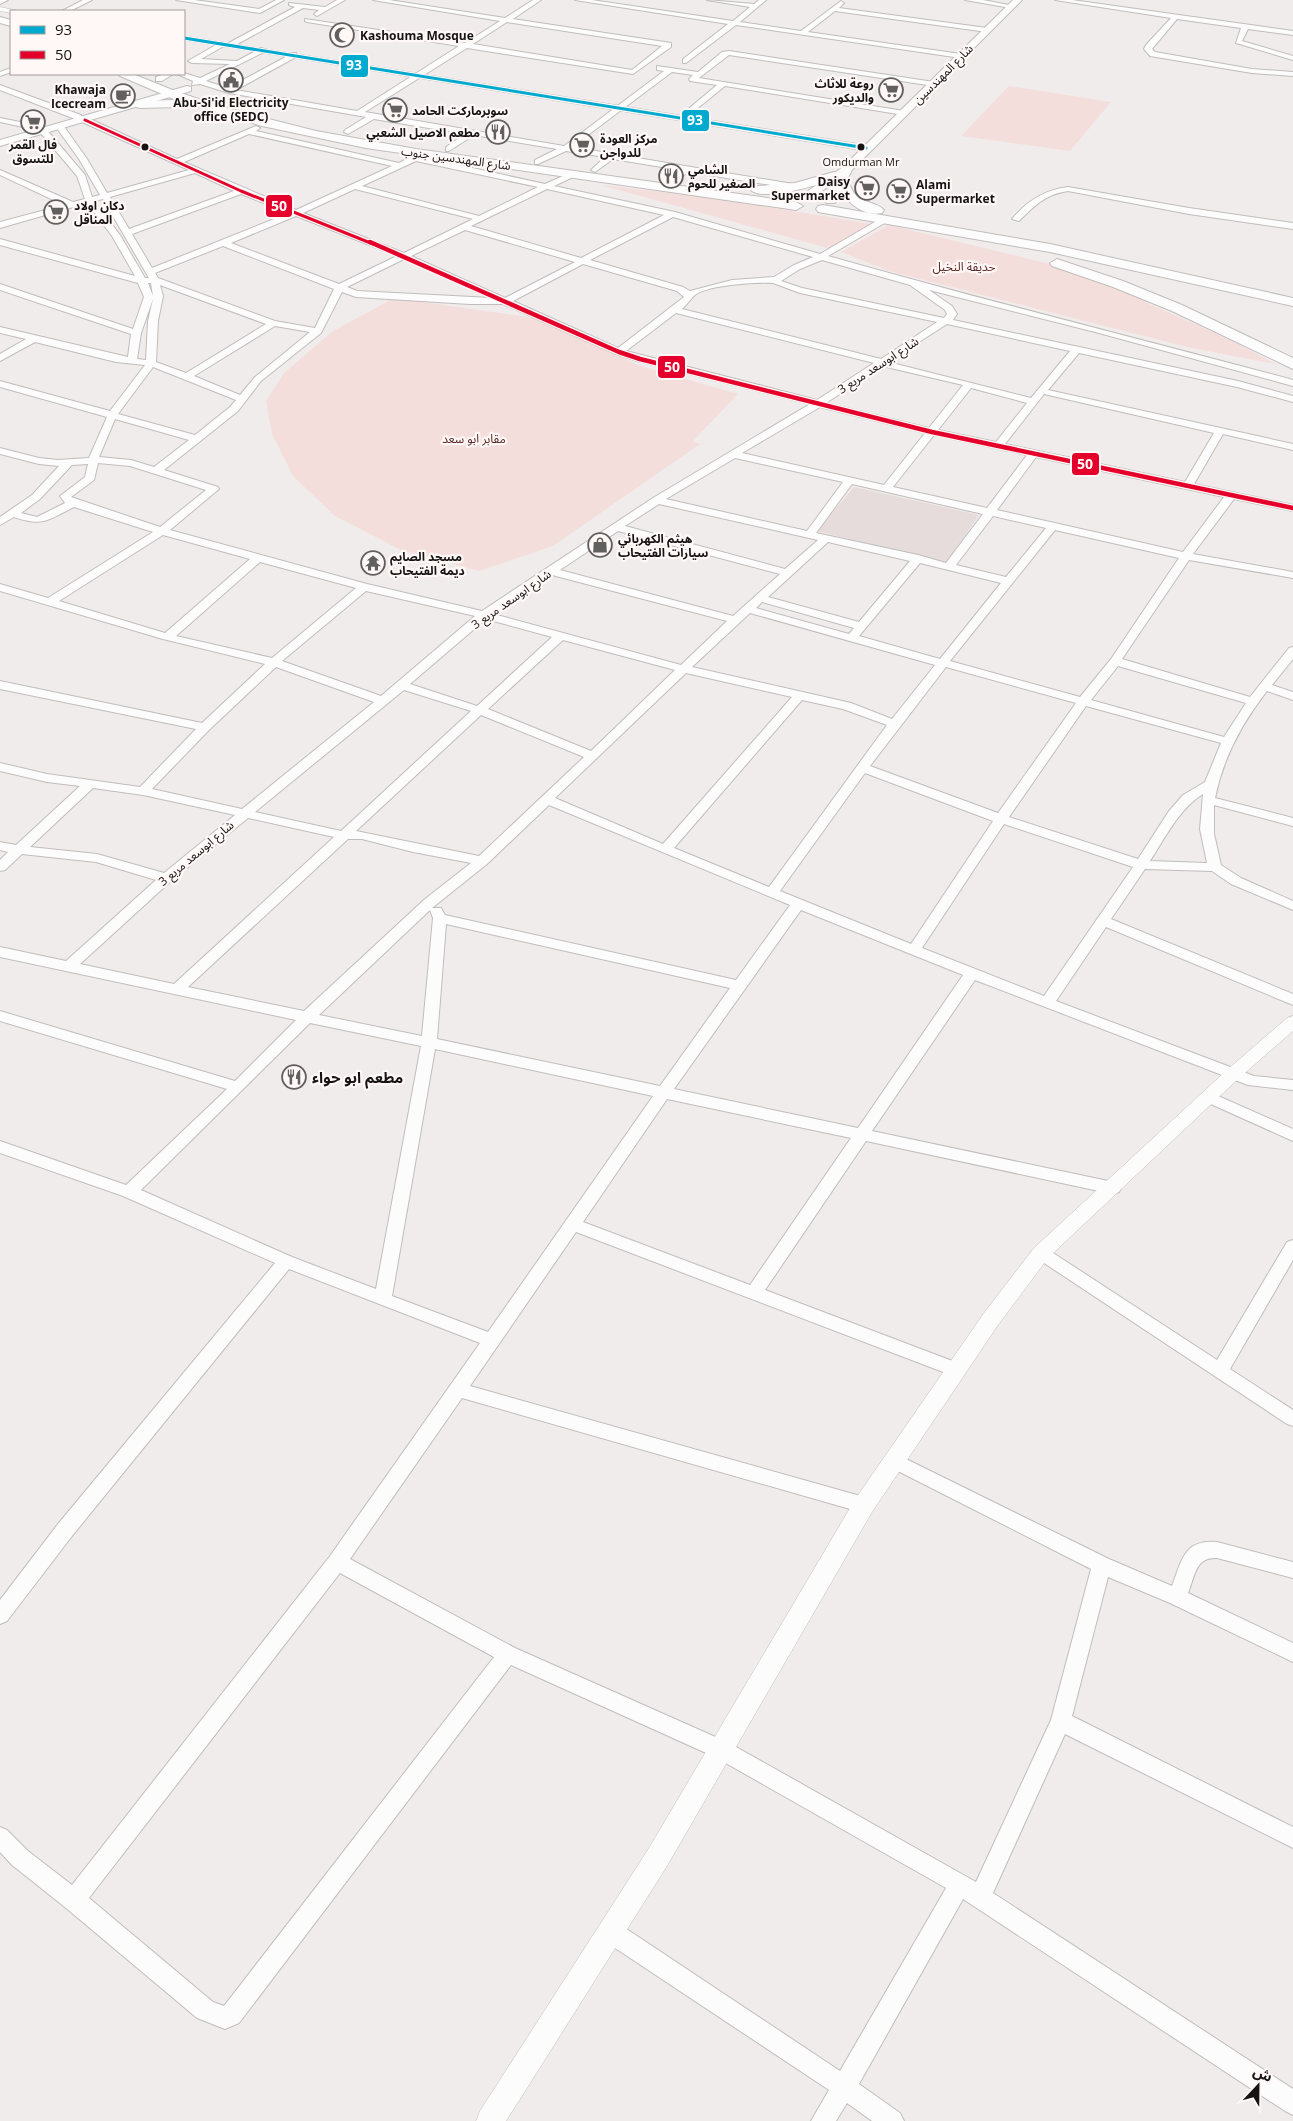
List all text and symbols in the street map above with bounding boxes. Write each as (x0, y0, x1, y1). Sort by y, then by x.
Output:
legend (10, 10, 185, 75)
text: 93 (55, 19, 72, 39)
mosque icon: Kashouma Mosque (329, 22, 355, 48)
place label: Kashouma Mosque (360, 27, 474, 44)
street label: شارع المهندسين (909, 40, 978, 109)
text: 50 (55, 44, 72, 64)
line badge: 93 (340, 54, 369, 78)
text: 93 (346, 55, 362, 74)
public building icon: Abu-Si'id Electricity office (SEDC) (218, 67, 244, 93)
place label: روعة للاثاث والديكور (814, 75, 874, 106)
supermarket icon: روعة للاثاث والديكور (878, 77, 904, 103)
place label: Khawaja Icecream (51, 81, 106, 112)
cafe icon: Khawaja Icecream (110, 83, 136, 109)
place label: Abu-Si'id Electricity office (SEDC) (173, 94, 289, 125)
supermarket icon: سوبرماركت الحامد (382, 97, 408, 123)
place label: سوبرماركت الحامد (412, 102, 508, 119)
supermarket icon: فال القمر للتسوق (20, 109, 46, 135)
line badge: 93 (681, 109, 710, 132)
text: 93 (687, 110, 703, 129)
restaurant icon: مطعم الاصيل الشعبي (485, 119, 511, 145)
place label: مطعم الاصيل الشعبي (366, 124, 480, 142)
place label: مركز العودة للدواجن (600, 130, 657, 161)
supermarket icon: مركز العودة للدواجن (569, 132, 595, 158)
place label: فال القمر للتسوق (8, 136, 57, 167)
unlabelled marker (140, 142, 150, 152)
street label: شارع المهندسين جنوب (400, 142, 512, 175)
marker: Omdurman Mr (856, 142, 866, 152)
place label: Omdurman Mr (823, 154, 900, 169)
place label: الشامي الصغير للحوم (688, 161, 755, 193)
restaurant icon: الشامي الصغير للحوم (658, 163, 684, 189)
place label: Daisy Supermarket (771, 173, 850, 204)
supermarket icon: Daisy Supermarket (854, 175, 880, 201)
place label: Alami Supermarket (916, 176, 995, 207)
supermarket icon: Alami Supermarket (886, 178, 912, 204)
line badge: 50 (265, 194, 293, 218)
text: 50 (271, 196, 287, 215)
place label: دكان اولاد المناقل (74, 197, 125, 228)
supermarket icon: دكان اولاد المناقل (43, 199, 69, 225)
park label: حديقة النخيل (933, 258, 995, 275)
street label: شارع ابوسعد مربع 3 (834, 332, 922, 398)
line badge: 50 (657, 355, 686, 379)
text: 50 (664, 357, 680, 376)
park label: مقابر ابو سعد (442, 430, 506, 447)
line badge: 50 (1071, 452, 1100, 476)
text: 50 (1077, 454, 1093, 473)
place label: هيثم الكهربائي سيارات الفتيحاب (618, 530, 708, 561)
shop icon: هيثم الكهربائي سيارات الفتيحاب (587, 532, 613, 558)
place label: مسجد الصايم ديمة الفتيحاب (390, 548, 465, 579)
temple icon: مسجد الصايم ديمة الفتيحاب (360, 550, 386, 576)
street label: شارع ابوسعد مربع 3 (468, 565, 555, 634)
street label: شارع ابوسعد مربع 3 (155, 816, 238, 890)
restaurant icon: مطعم ابو حواء (281, 1064, 307, 1090)
place label: مطعم ابو حواء (312, 1067, 403, 1089)
north arrow (1233, 2061, 1283, 2111)
text: ش (1251, 2061, 1276, 2086)

